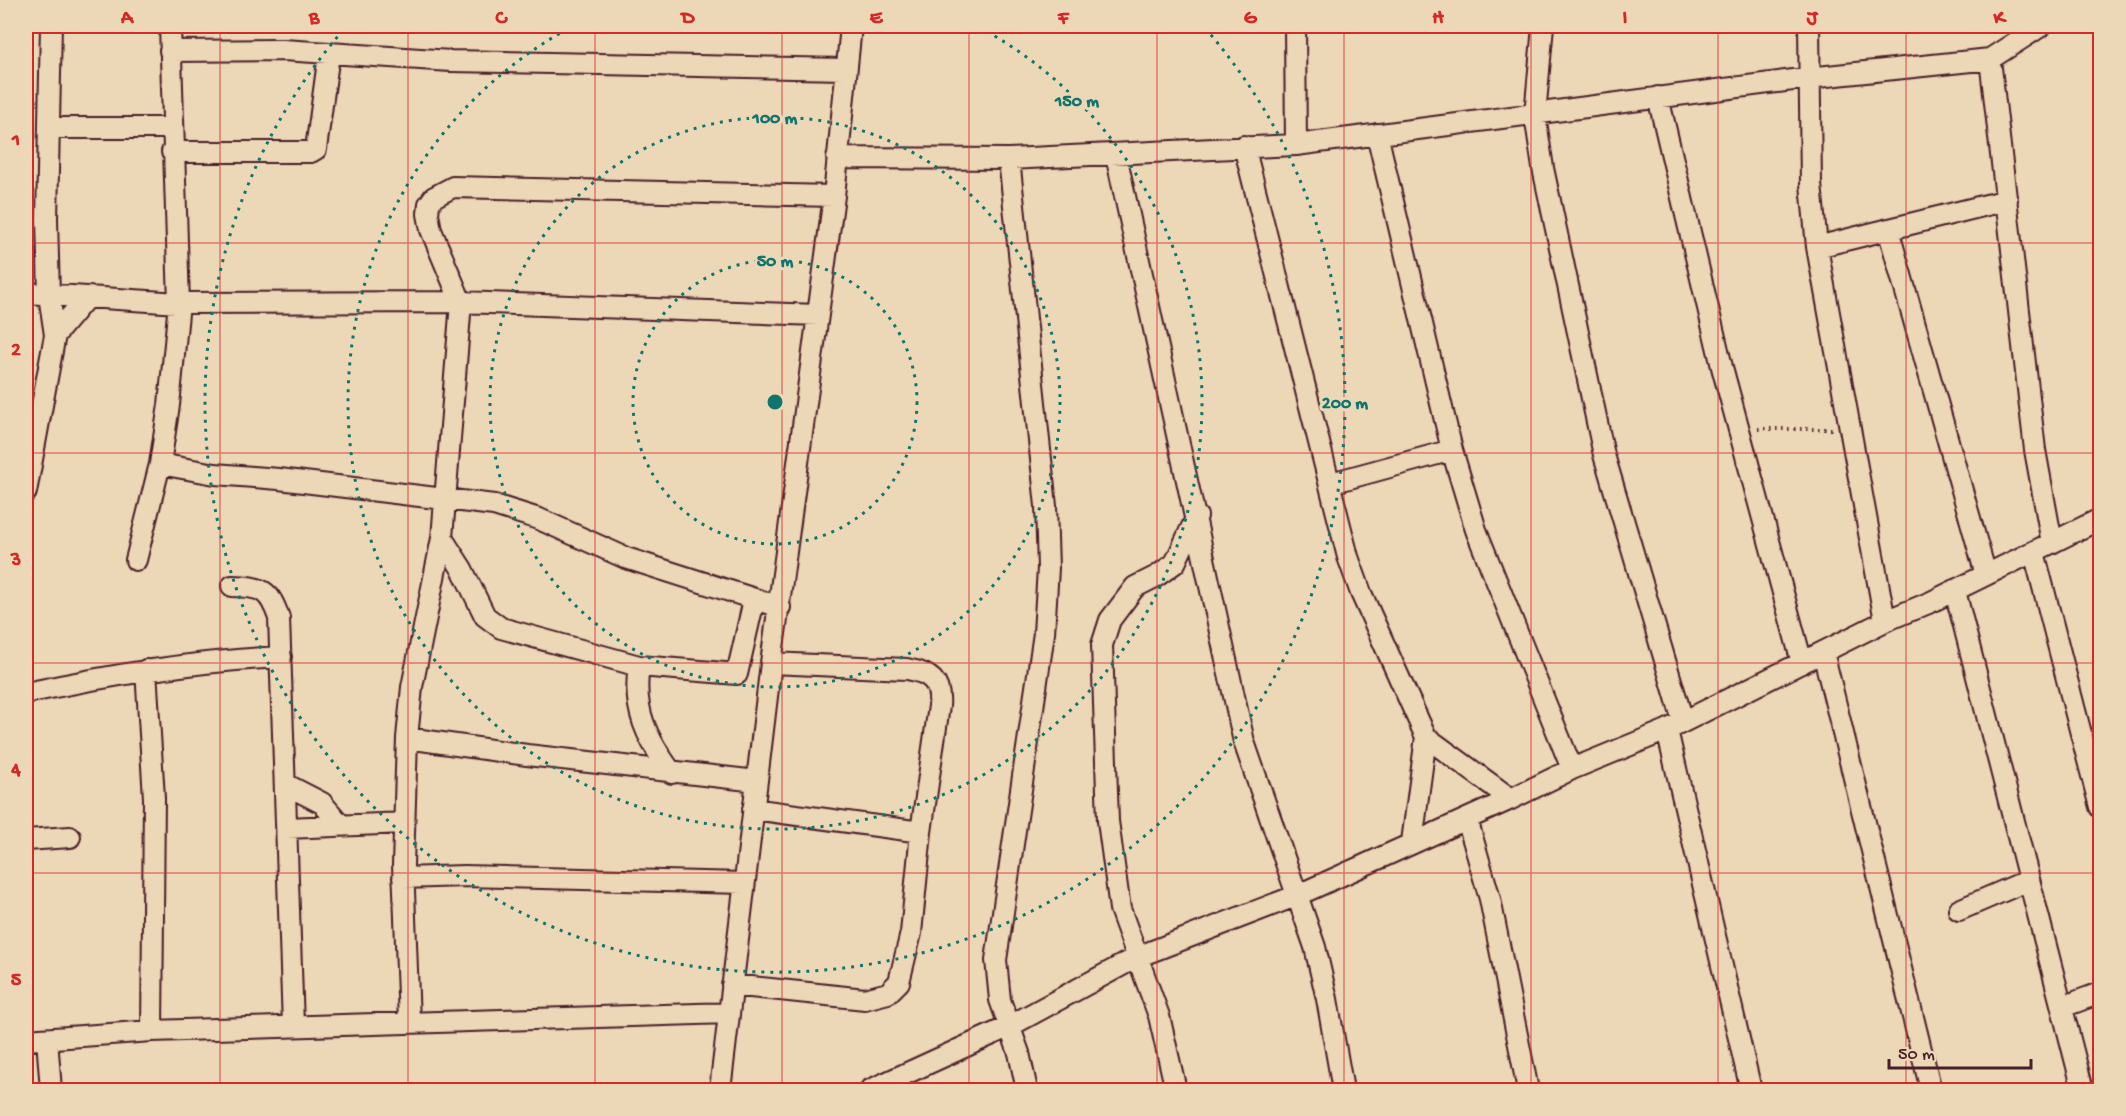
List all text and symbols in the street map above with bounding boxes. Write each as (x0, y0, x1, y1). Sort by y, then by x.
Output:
text: A (120, 8, 135, 31)
text: B (308, 8, 320, 31)
text: C (495, 8, 509, 31)
text: D (679, 8, 695, 31)
text: E (870, 8, 884, 31)
text: F (1057, 8, 1070, 31)
text: G (1244, 8, 1258, 31)
text: H (1432, 8, 1444, 31)
text: I (1623, 8, 1628, 31)
text: J (1806, 8, 1819, 31)
text: K (1992, 8, 2007, 31)
text: 150 m (1054, 92, 1099, 113)
text: 100 m (752, 109, 798, 130)
text: 1 (11, 130, 20, 153)
text: 50 m (757, 252, 794, 273)
text: 2 (11, 340, 21, 363)
centre of rings (765, 392, 785, 412)
text: 200 m (1322, 394, 1368, 415)
text: 3 (10, 550, 21, 573)
text: 4 (10, 760, 21, 783)
text: 5 (11, 970, 22, 993)
scale bar (1889, 1032, 2032, 1070)
text: 50 m (1898, 1045, 1935, 1066)

